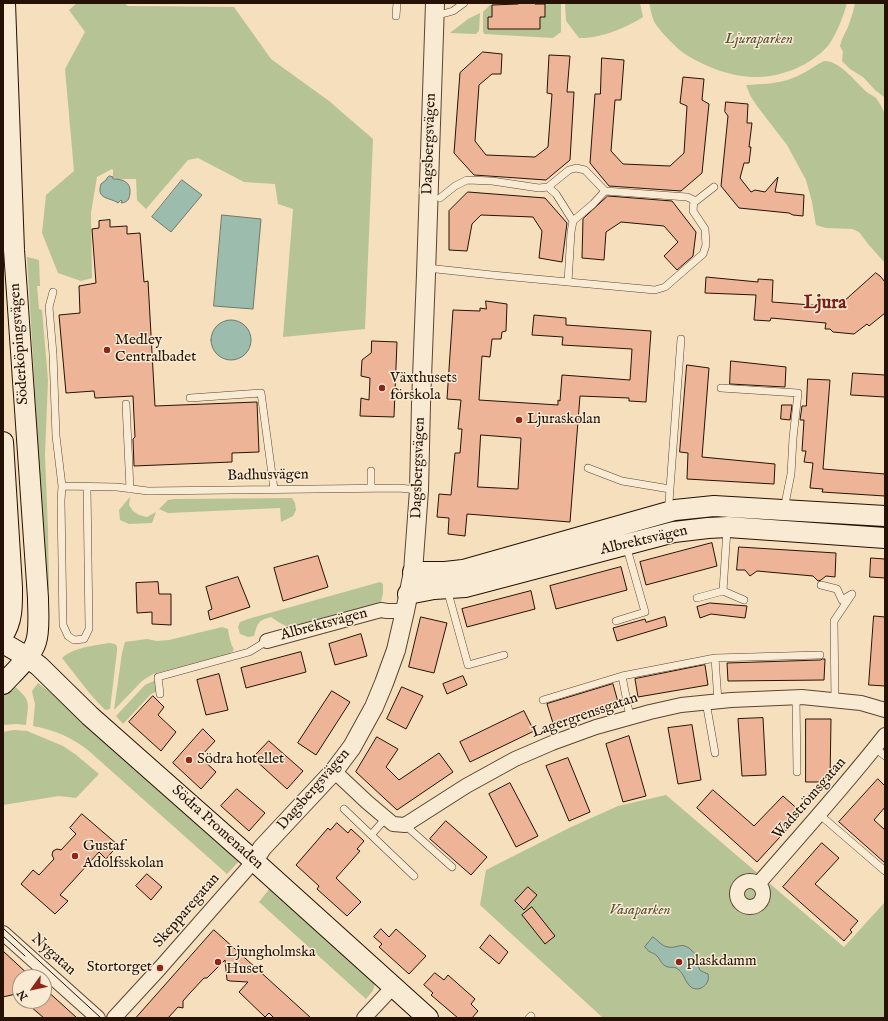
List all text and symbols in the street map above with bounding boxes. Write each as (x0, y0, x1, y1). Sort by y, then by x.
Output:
park label: Ljuraparken (725, 31, 793, 49)
street label: Dagsbergsvägen (419, 93, 441, 195)
street label: Söderköpingsvägen (7, 283, 33, 405)
district label: Ljura (803, 293, 847, 315)
place label: Medley Centralbadet (115, 332, 196, 367)
marker: Medley Centralbadet (102, 345, 112, 355)
place label: Växthusets förskola (390, 370, 457, 405)
marker: Växthusets förskola (377, 383, 387, 393)
place label: Ljuraskolan (527, 411, 601, 429)
marker: Ljuraskolan (514, 415, 524, 425)
street label: Dagsbergsvägen (408, 417, 430, 519)
street label: Badhusvägen (227, 466, 309, 486)
street label: Albrektsvägen (599, 522, 689, 560)
street label: Albrektsvägen (279, 605, 369, 645)
street label: Lagergrenssgatan (530, 689, 640, 743)
street label: Dagsbergsvägen (274, 746, 354, 834)
place label: Södra hotellet (197, 751, 284, 769)
street label: Wadströmsgatan (769, 754, 851, 844)
marker: Södra hotellet (184, 755, 194, 765)
street label: Södra Promenaden (167, 782, 267, 874)
place label: Gustaf Adolfsskolan (83, 838, 164, 873)
marker: Gustaf Adolfsskolan (70, 851, 80, 861)
street label: Skepparegatan (150, 870, 224, 952)
park label: Vasaparken (609, 902, 671, 920)
street label: Nygatan (27, 930, 79, 980)
place label: Ljungholmska Huset (226, 944, 316, 979)
place label: plaskdamm (687, 953, 757, 971)
marker: Ljungholmska Huset (213, 957, 223, 967)
marker: plaskdamm (674, 957, 684, 967)
place label: Stortorget (87, 959, 152, 977)
marker: Stortorget (155, 963, 165, 973)
north arrow (12, 969, 52, 1009)
text: N (14, 987, 31, 1003)

